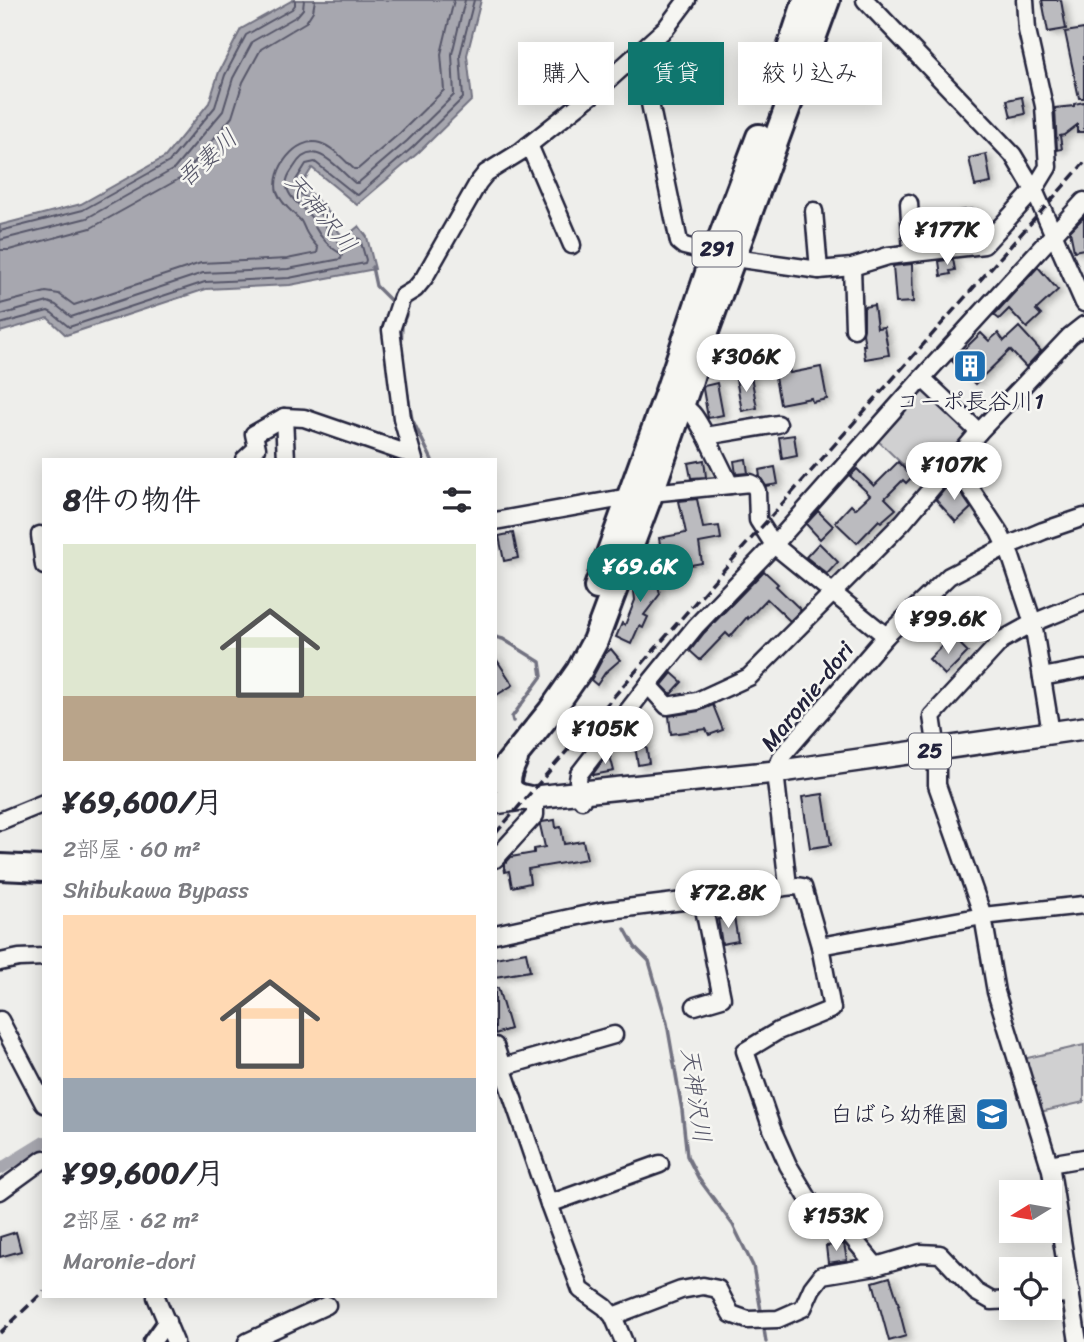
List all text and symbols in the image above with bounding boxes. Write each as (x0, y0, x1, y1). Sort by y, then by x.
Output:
chip: 購入 (518, 42, 614, 105)
chip: 賃貸 (628, 42, 724, 105)
chip: 絞り込み (738, 42, 882, 105)
water label: 吾妻川 (166, 118, 248, 198)
water label: 天神沢川 (274, 163, 368, 263)
pin: ¥177K (898, 208, 996, 267)
text: ¥177K (916, 209, 978, 250)
road number: 291 (692, 232, 742, 266)
pin: ¥306K (697, 334, 795, 394)
text: ¥306K (713, 336, 779, 377)
building icon: コーポ長谷川1 (951, 347, 989, 385)
place label: コーポ長谷川1 (896, 381, 1044, 422)
pin: ¥107K (905, 442, 1003, 502)
text: ¥107K (922, 444, 986, 485)
text: 8件の物件 (63, 473, 201, 527)
icon: filters (438, 481, 476, 519)
pin: ¥69.6K (583, 544, 697, 604)
text: ¥69.6K (603, 546, 677, 587)
icon: home (207, 590, 333, 716)
pin: ¥99.6K (891, 596, 1005, 656)
text: ¥99.6K (910, 598, 986, 639)
street label: Maronie-dori (750, 632, 865, 761)
pin: ¥105K (556, 706, 654, 766)
text: ¥105K (572, 708, 638, 749)
road number: 25 (909, 734, 951, 768)
text: ¥69,600/月 (63, 775, 223, 829)
text: 2部屋 · 60 m² (63, 829, 201, 870)
text: Shibukawa Bypass (63, 870, 249, 911)
pin: ¥72.8K (671, 870, 785, 930)
text: ¥72.8K (691, 872, 765, 913)
icon: home (207, 961, 333, 1087)
water label: 天神沢川 (669, 1045, 723, 1145)
place label: 白ばら幼稚園 (830, 1094, 968, 1135)
school or university icon: 白ばら幼稚園 (973, 1095, 1011, 1133)
text: ¥99,600/月 (63, 1146, 224, 1200)
north arrow (999, 1180, 1062, 1242)
map controls (999, 1180, 1062, 1320)
pin: ¥153K (787, 1194, 885, 1253)
text: ¥153K (804, 1195, 868, 1236)
text: 2部屋 · 62 m² (63, 1200, 199, 1241)
text: Maronie-dori (63, 1241, 195, 1282)
button: locate (999, 1257, 1062, 1320)

